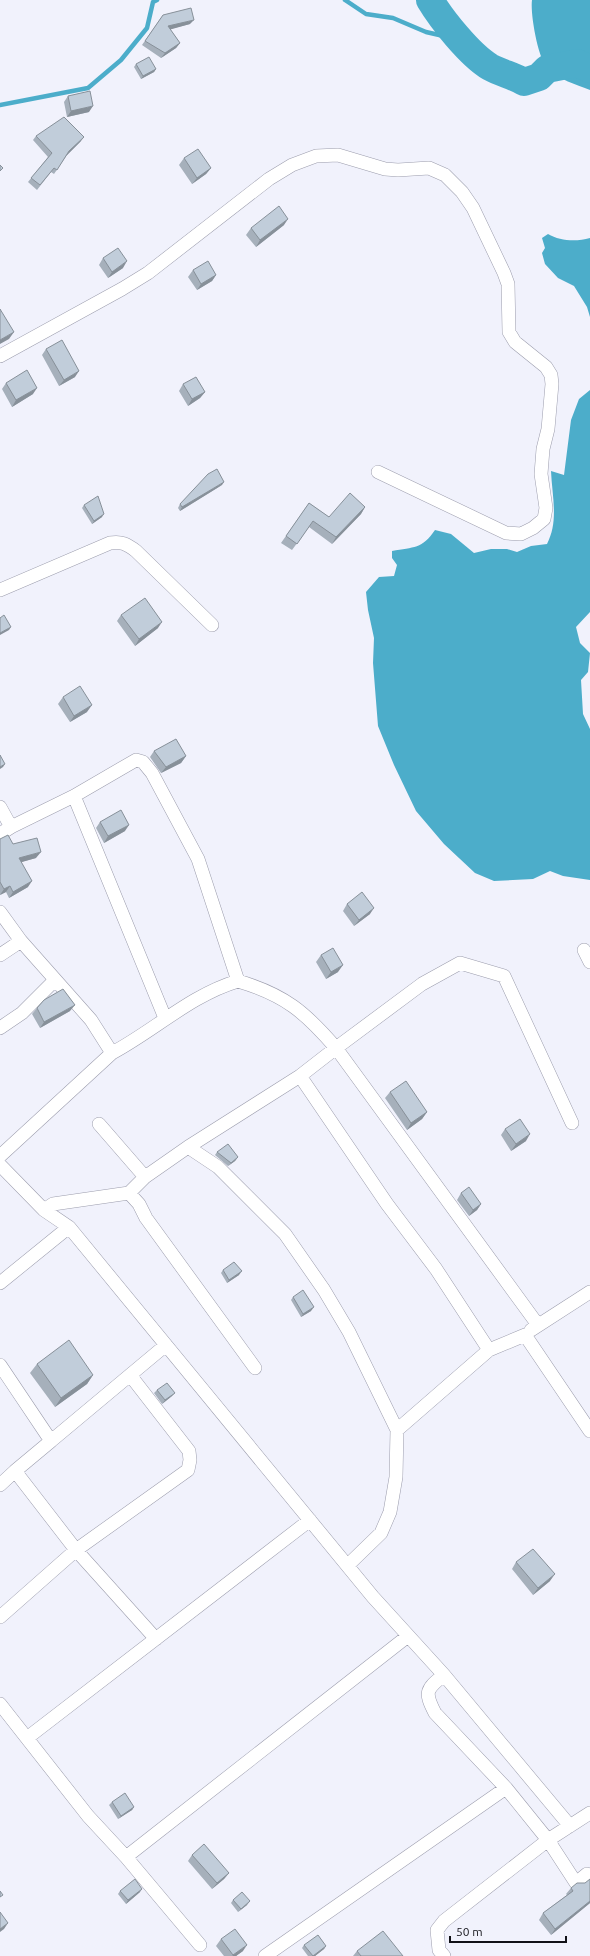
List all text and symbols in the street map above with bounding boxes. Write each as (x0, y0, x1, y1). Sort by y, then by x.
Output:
scale bar (450, 1918, 566, 1944)
text: 50 m (456, 1925, 483, 1938)

